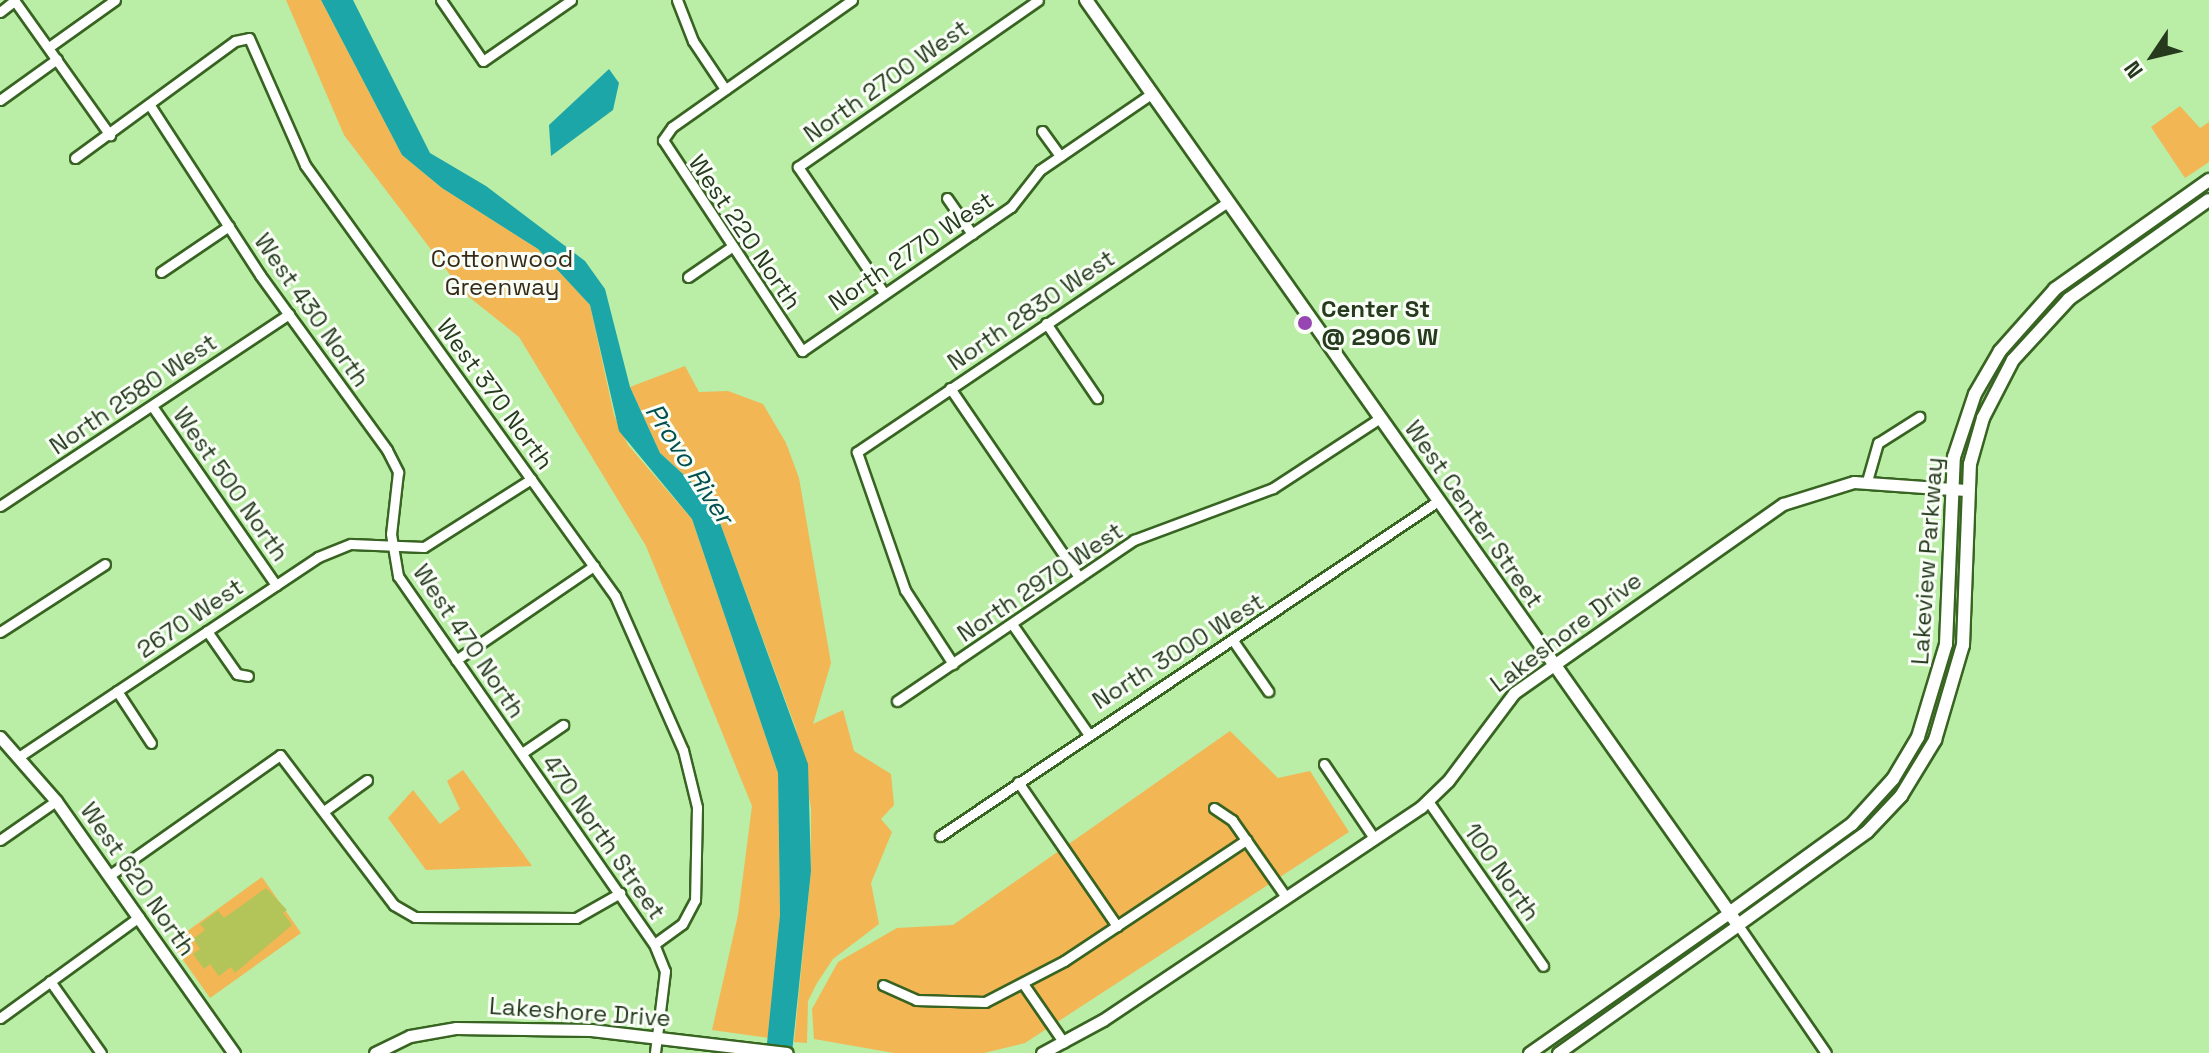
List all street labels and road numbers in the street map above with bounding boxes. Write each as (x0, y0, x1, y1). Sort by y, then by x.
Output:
street label: North 2700 West (798, 13, 974, 149)
street label: West 220 North (683, 149, 807, 315)
street label: North 2770 West (823, 185, 999, 317)
street label: West 430 North (248, 228, 376, 392)
street label: North 2830 West (942, 243, 1120, 377)
street label: West 370 North (431, 313, 559, 475)
street label: North 2580 West (44, 327, 222, 461)
street label: West 500 North (167, 401, 295, 567)
street label: West Center Street (1399, 415, 1549, 613)
street label: Lakeview Parkway (1905, 456, 1949, 666)
street label: North 2970 West (952, 516, 1128, 648)
street label: West 470 North (407, 559, 531, 723)
street label: Lakeshore Drive (1485, 566, 1647, 698)
street label: 2670 West (131, 572, 249, 664)
street label: North 3000 West (1087, 587, 1269, 715)
street label: 470 North Street (537, 749, 671, 925)
street label: West 620 North (74, 797, 202, 961)
street label: 100 North (1458, 818, 1546, 926)
street label: Lakeshore Drive (488, 991, 672, 1033)

